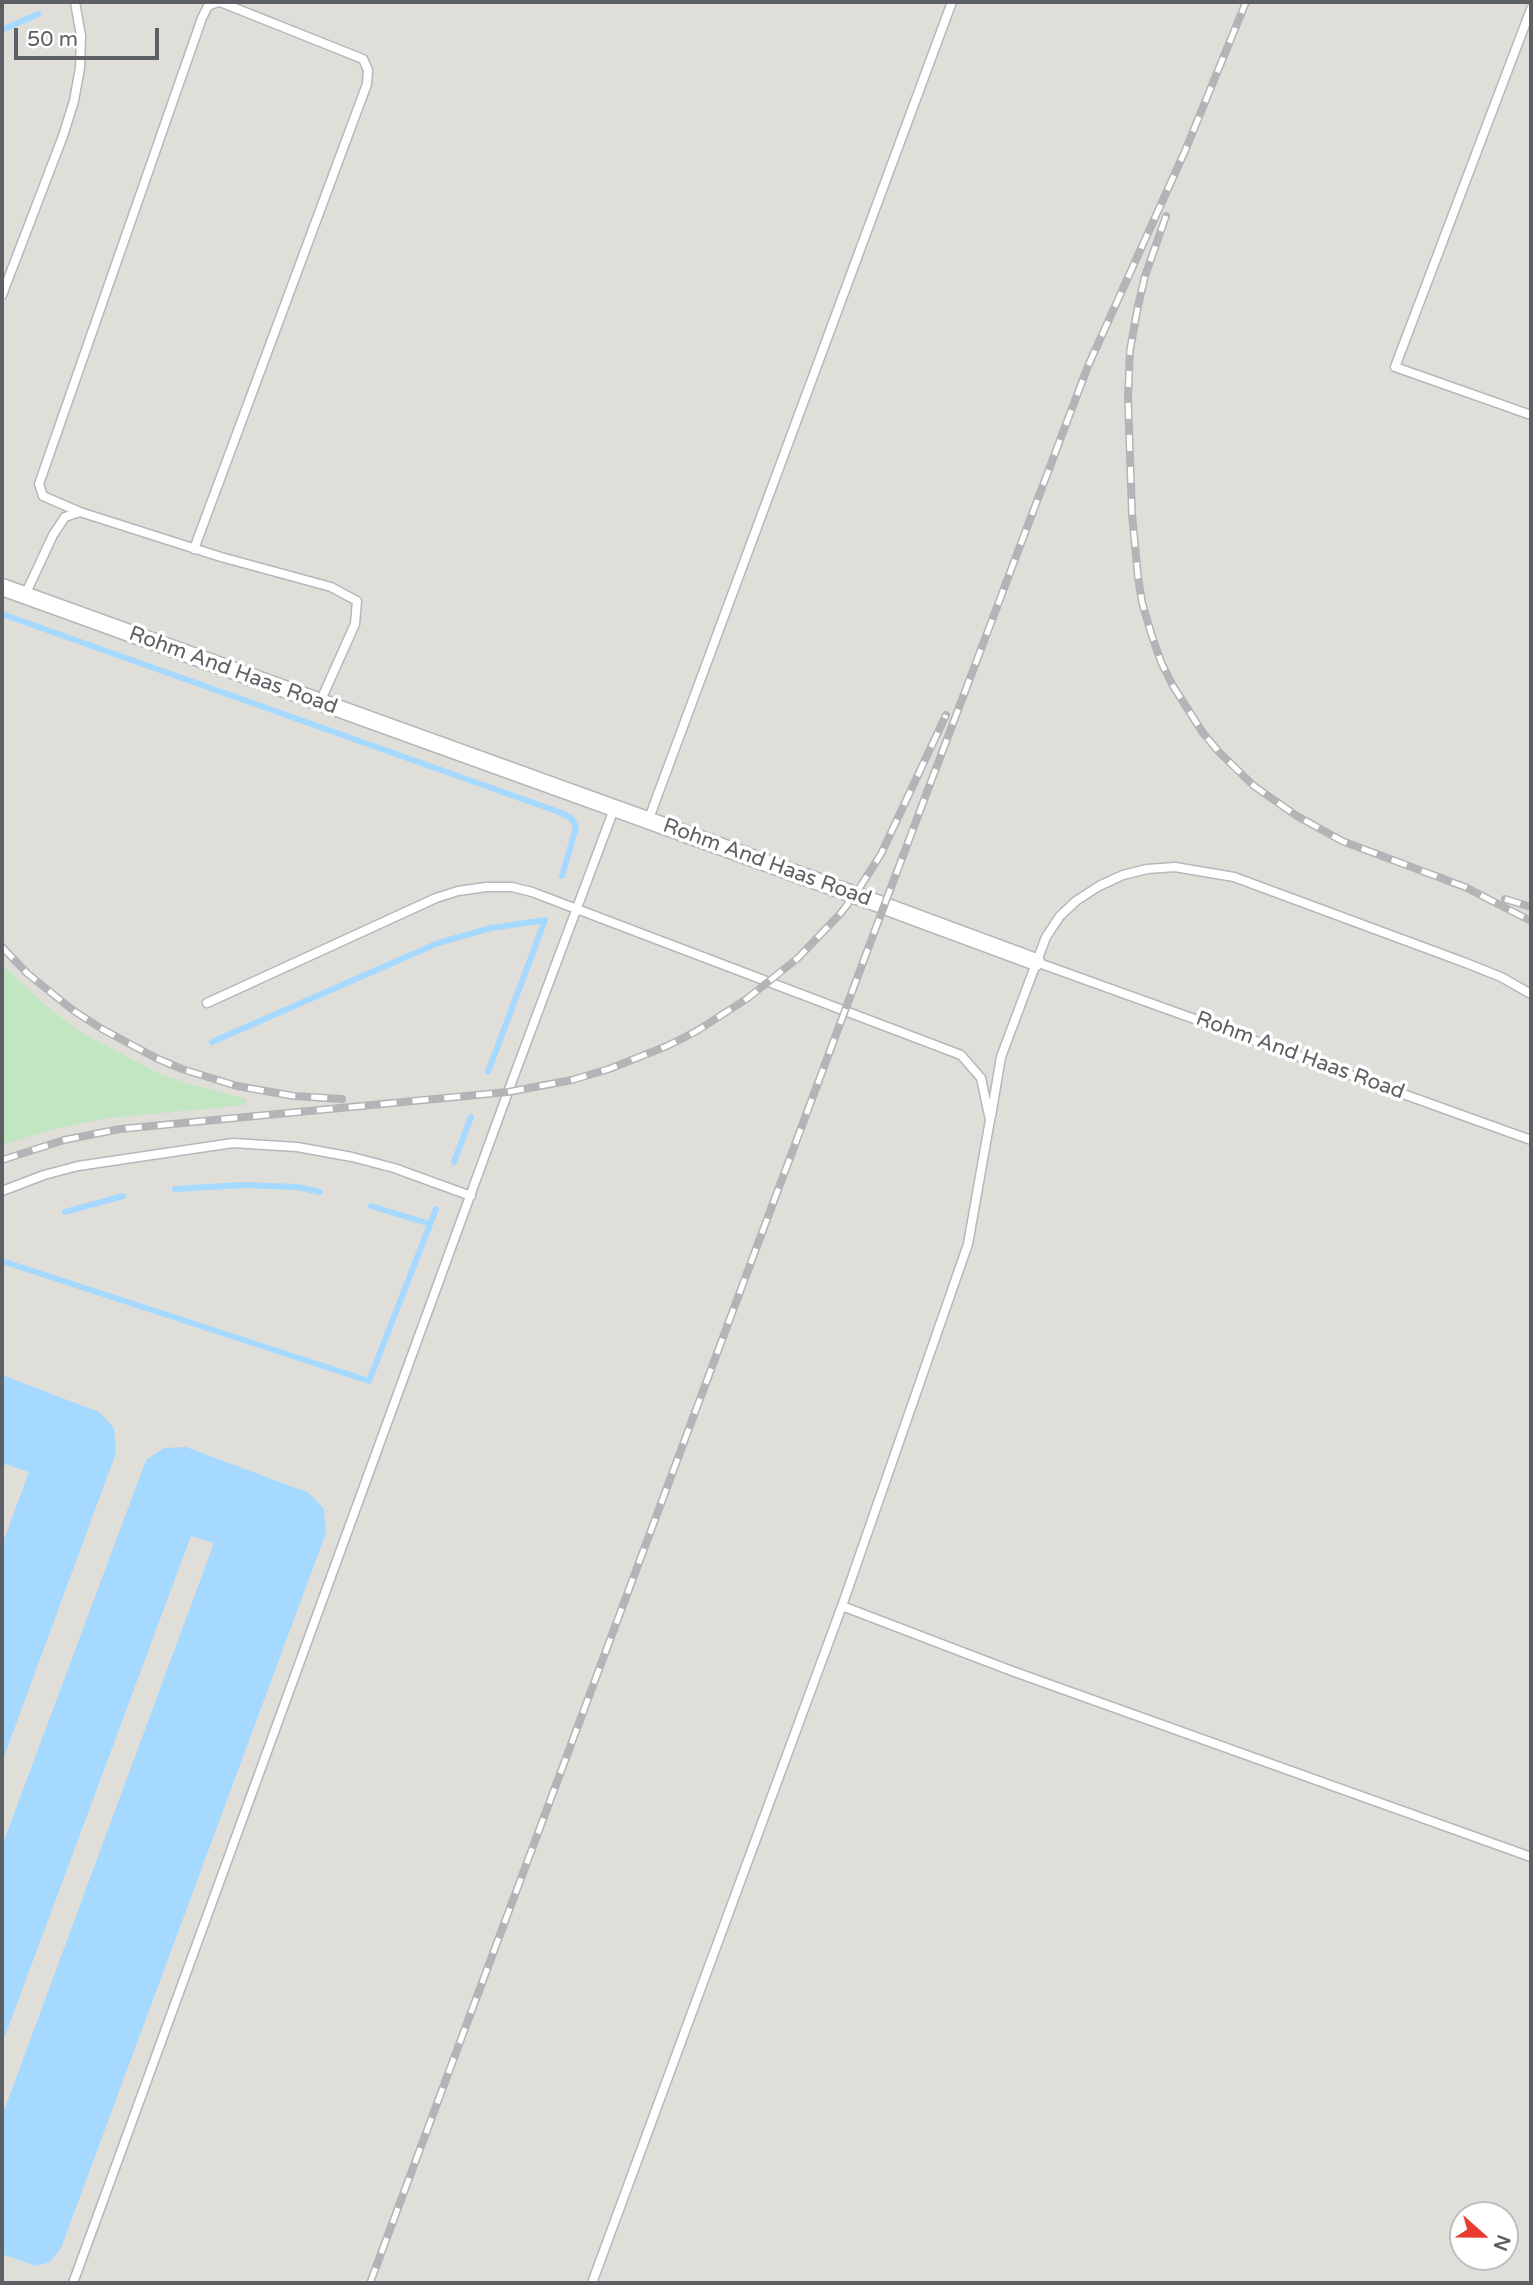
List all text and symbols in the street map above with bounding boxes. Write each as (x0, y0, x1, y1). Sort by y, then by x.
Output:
scale bar (18, 14, 163, 58)
text: 50 m (27, 27, 78, 52)
street label: Rohm And Haas Road (125, 622, 341, 720)
street label: Rohm And Haas Road (659, 814, 875, 912)
street label: Rohm And Haas Road (1192, 1007, 1408, 1105)
north arrow (1449, 2201, 1519, 2271)
text: N (1489, 2232, 1515, 2254)

